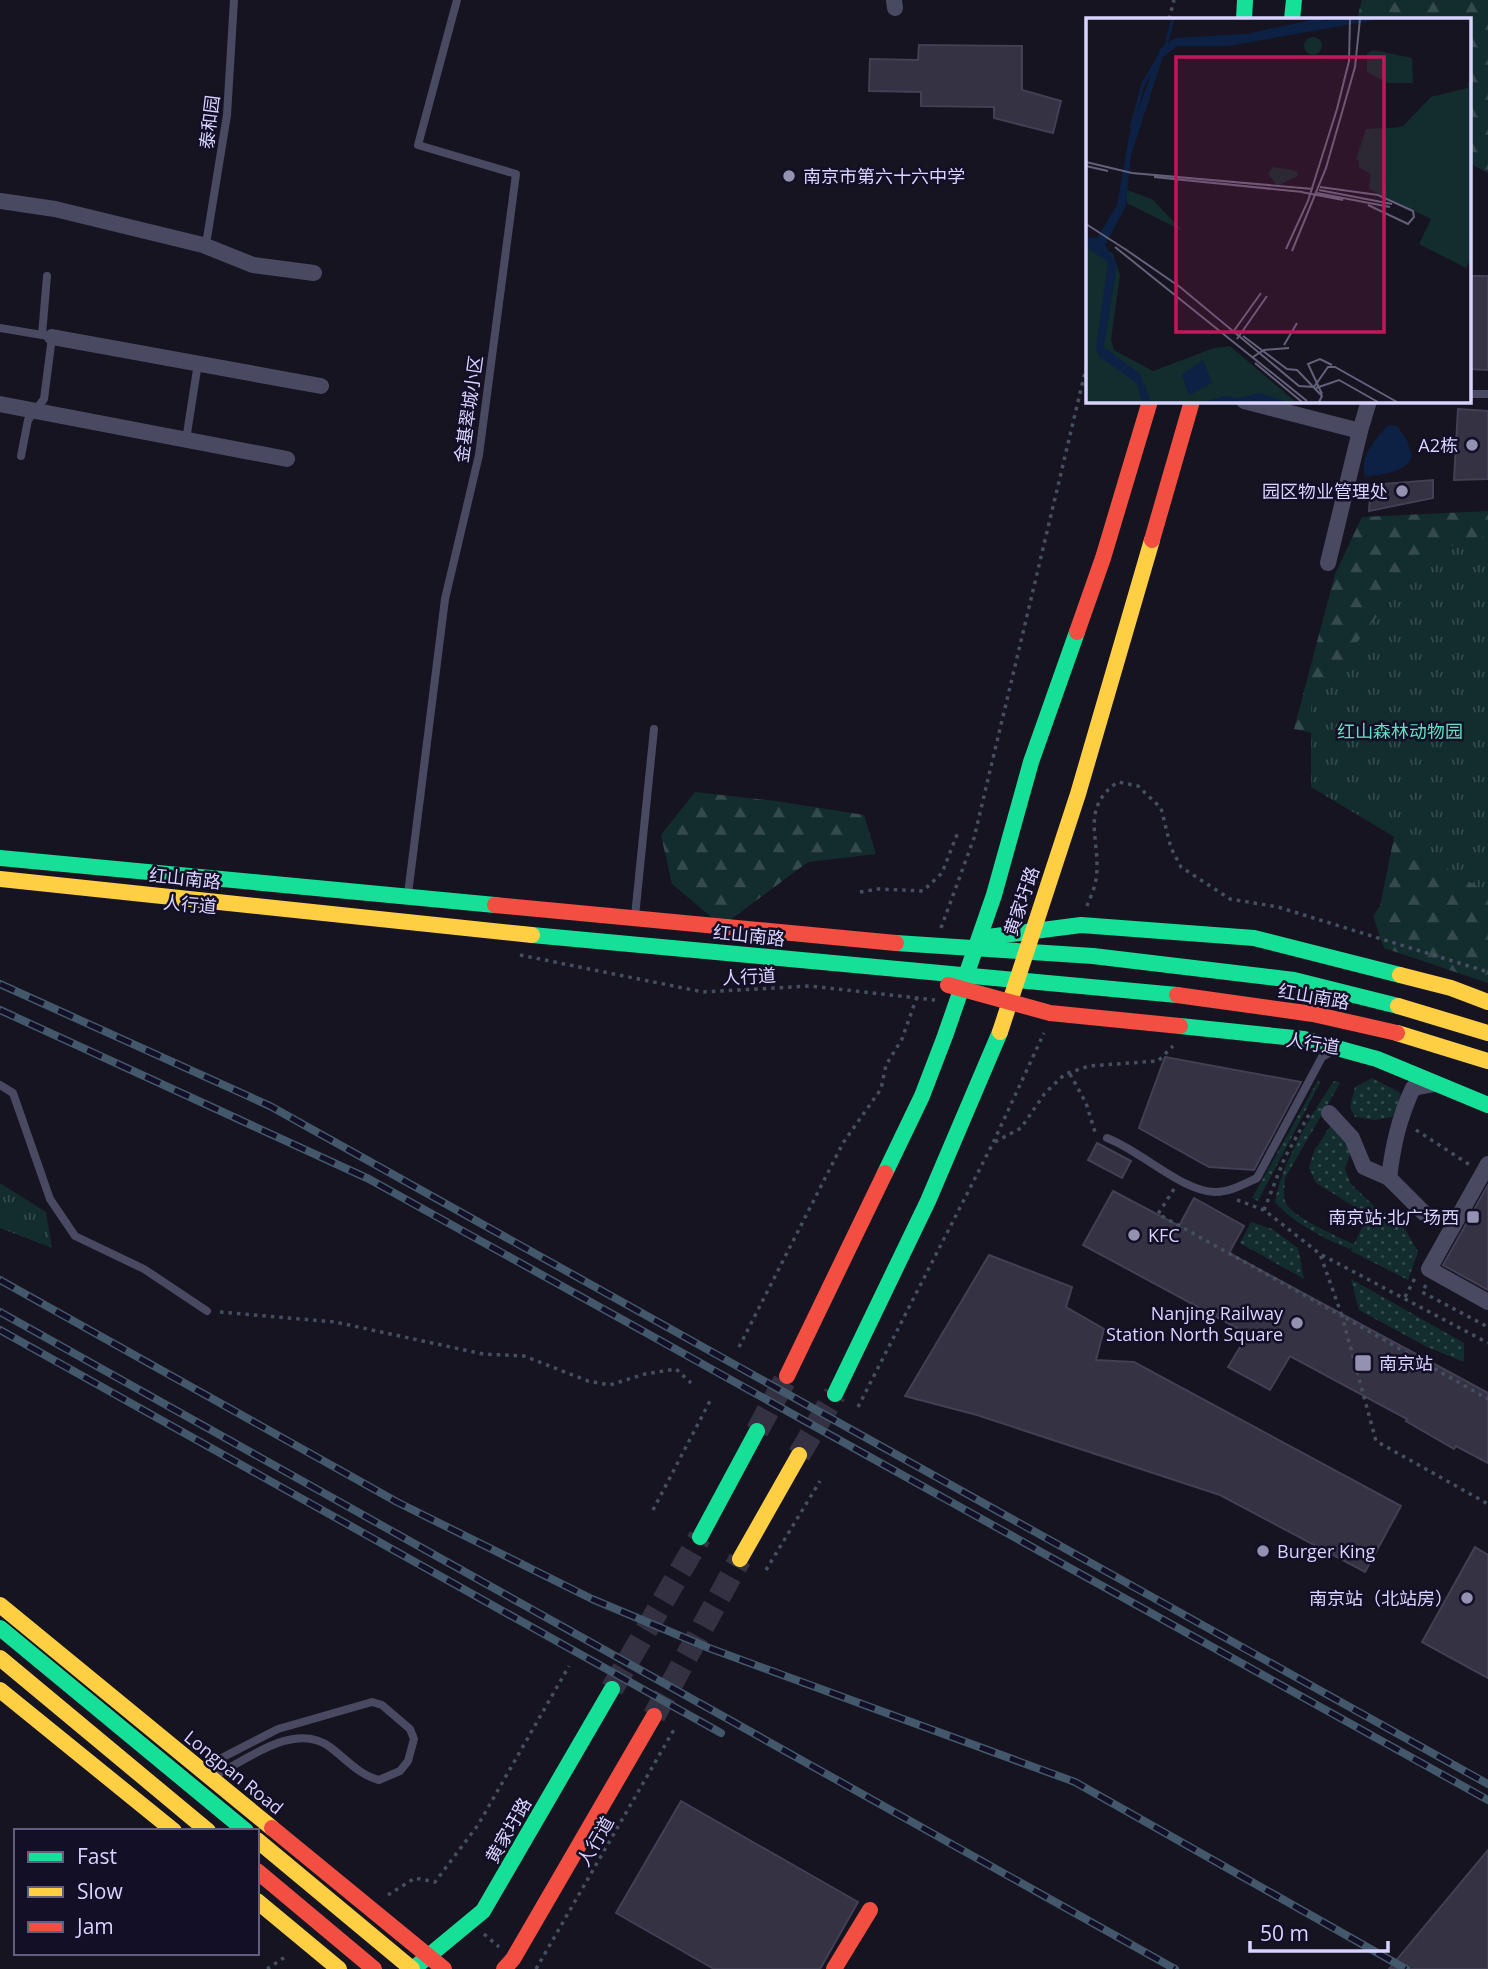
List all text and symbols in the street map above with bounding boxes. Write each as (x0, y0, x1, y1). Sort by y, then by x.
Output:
inset map (1086, 18, 1470, 402)
street label: 泰和园 (194, 94, 224, 150)
place label: 南京市第六十六中学 (803, 164, 965, 188)
marker: 南京市第六十六中学 (781, 168, 797, 184)
street label: 金基翠城小区 (449, 354, 487, 464)
place label: A2栋 (1418, 433, 1458, 457)
marker: A2栋 (1464, 437, 1480, 453)
place label: 园区物业管理处 (1262, 479, 1388, 503)
marker: 园区物业管理处 (1394, 483, 1410, 499)
park label: 红山森林动物园 (1337, 719, 1463, 743)
street label: 红山南路 (148, 862, 222, 894)
street label: 黄家圩路 (998, 863, 1044, 939)
street label: 人行道 (162, 890, 218, 918)
street label: 红山南路 (712, 919, 786, 951)
street label: 人行道 (721, 963, 777, 989)
street label: 红山南路 (1276, 978, 1352, 1014)
street label: 人行道 (1284, 1027, 1342, 1059)
place label: 南京站·北广场西 (1328, 1205, 1459, 1229)
marker: 南京站·北广场西 (1465, 1209, 1481, 1225)
place label: KFC (1148, 1223, 1180, 1247)
marker: KFC (1126, 1227, 1142, 1243)
place label: Nanjing Railway Station North Square (1106, 1301, 1284, 1346)
marker: Nanjing Railway Station North Square (1289, 1315, 1305, 1331)
place label: 南京站 (1379, 1351, 1433, 1375)
marker: 南京站 (1353, 1353, 1373, 1373)
place label: Burger King (1277, 1539, 1376, 1563)
marker: Burger King (1255, 1543, 1271, 1559)
place label: 南京站（北站房） (1309, 1586, 1453, 1610)
marker: 南京站（北站房） (1459, 1590, 1475, 1606)
street label: Longpan Road (180, 1725, 288, 1819)
street label: 黄家圩路 (480, 1793, 536, 1867)
street label: 人行道 (571, 1812, 619, 1870)
legend (14, 1829, 259, 1955)
text: Fast (77, 1842, 117, 1870)
text: Slow (77, 1877, 123, 1905)
scale bar (1250, 1910, 1388, 1954)
text: Jam (75, 1912, 114, 1940)
text: 50 m (1260, 1919, 1309, 1947)

